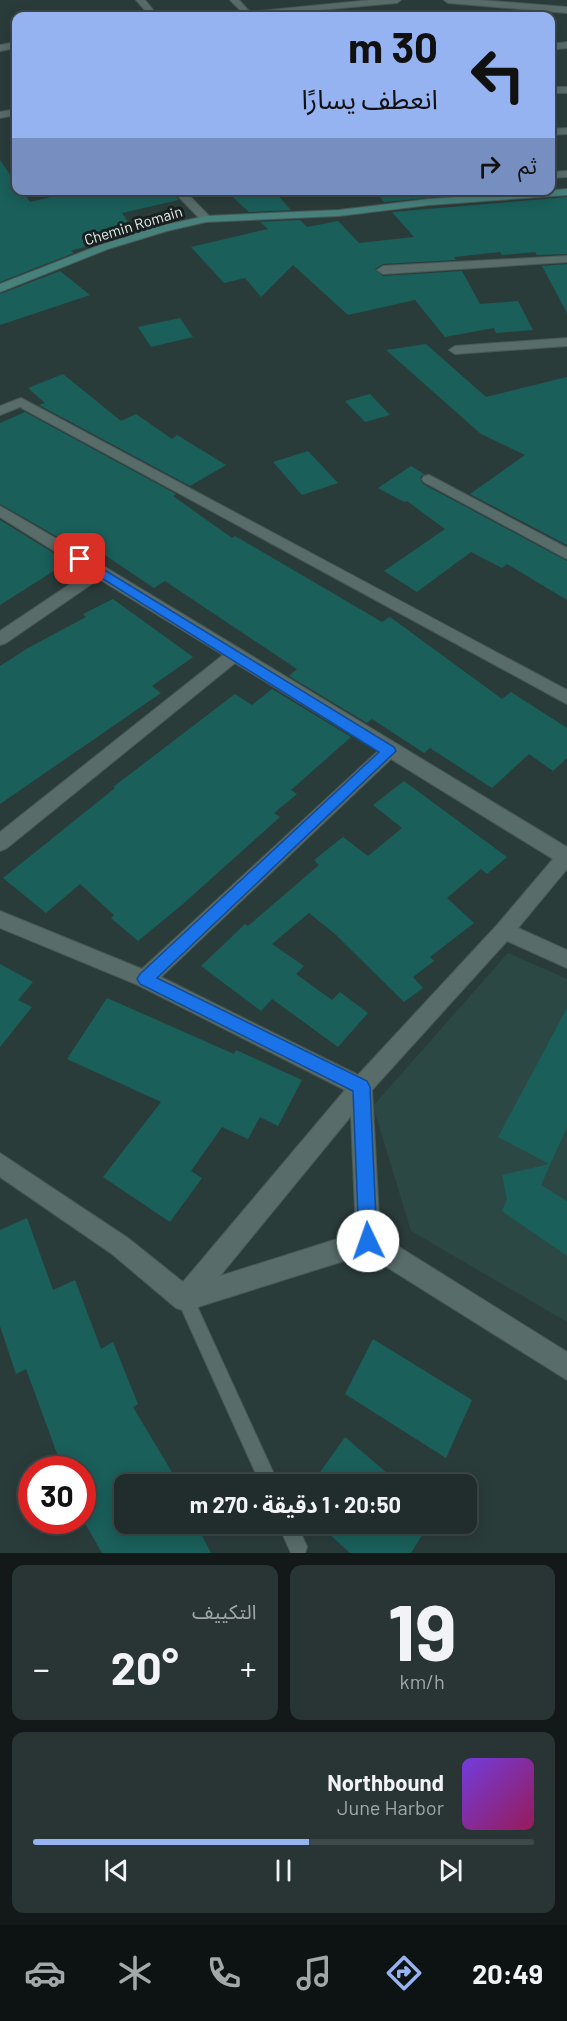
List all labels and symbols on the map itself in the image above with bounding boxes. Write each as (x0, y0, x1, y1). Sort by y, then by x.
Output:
street label: Chemin Romain (82, 202, 184, 248)
pin (54, 533, 105, 584)
position arrow (336, 1209, 400, 1273)
speed limit sign: 30 (18, 1456, 96, 1534)

